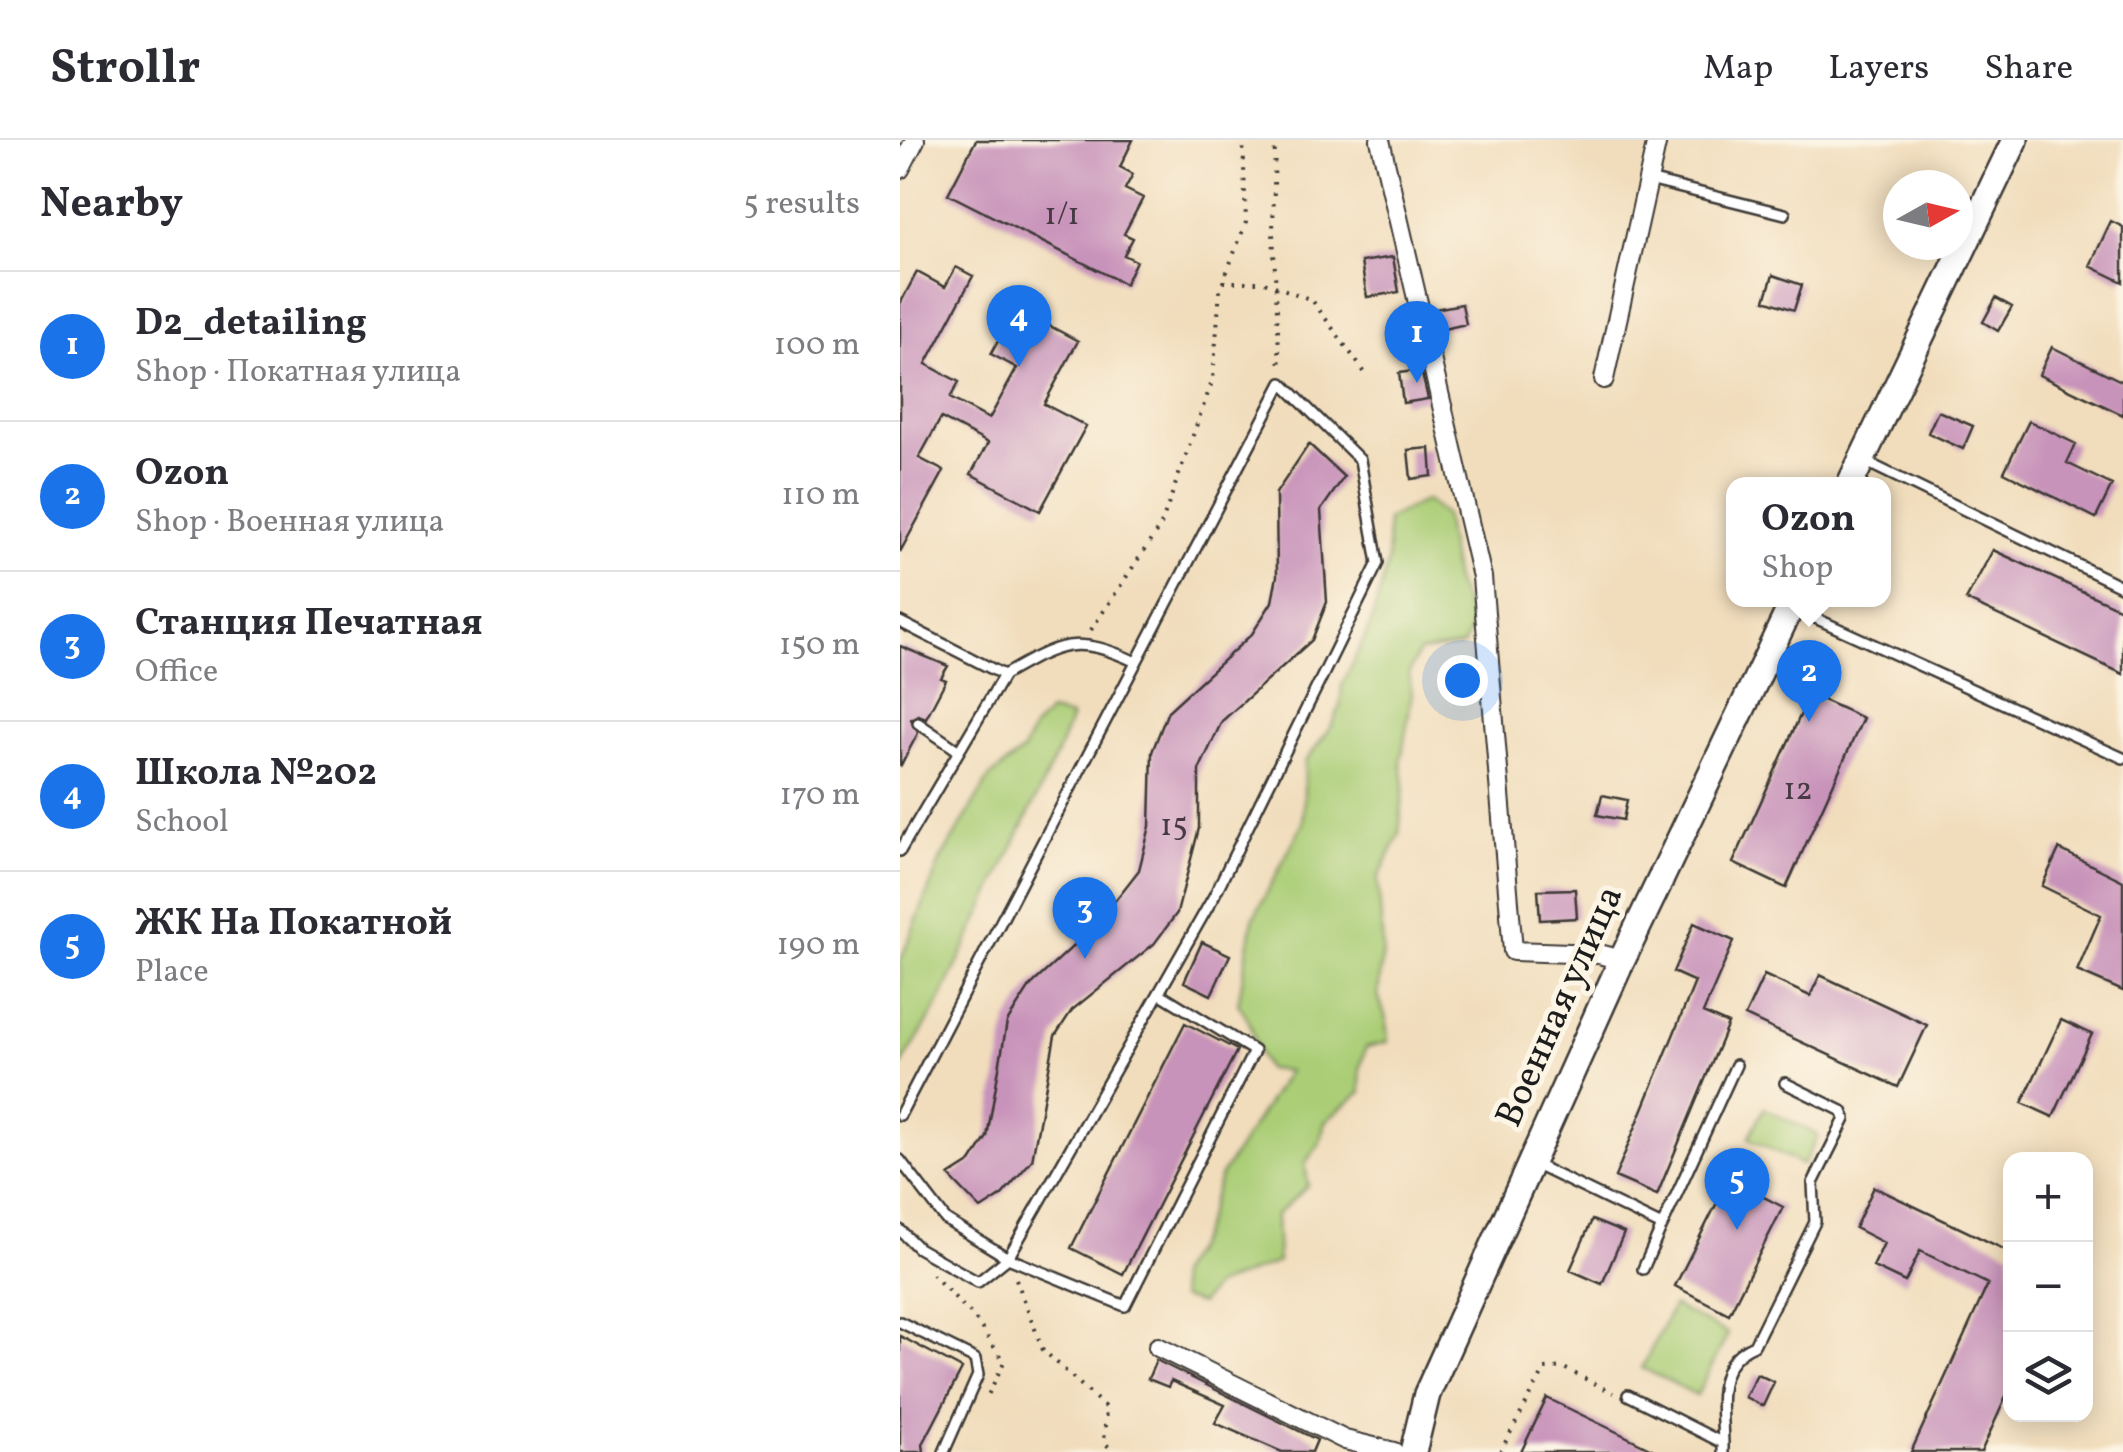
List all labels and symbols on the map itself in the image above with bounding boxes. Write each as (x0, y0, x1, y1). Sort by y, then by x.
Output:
north arrow (1883, 170, 1973, 260)
house number: 1/1 (1044, 194, 1080, 238)
pin: 4 (986, 284, 1052, 367)
pin: 1 (1384, 300, 1450, 383)
pin: 2 (1776, 640, 1842, 722)
your location (1437, 655, 1488, 706)
house number: 12 (1783, 769, 1813, 813)
house number: 15 (1160, 805, 1188, 849)
pin: 3 (1052, 876, 1118, 959)
street label: Военная улица (1484, 878, 1638, 1136)
pin: 5 (1704, 1148, 1770, 1230)

